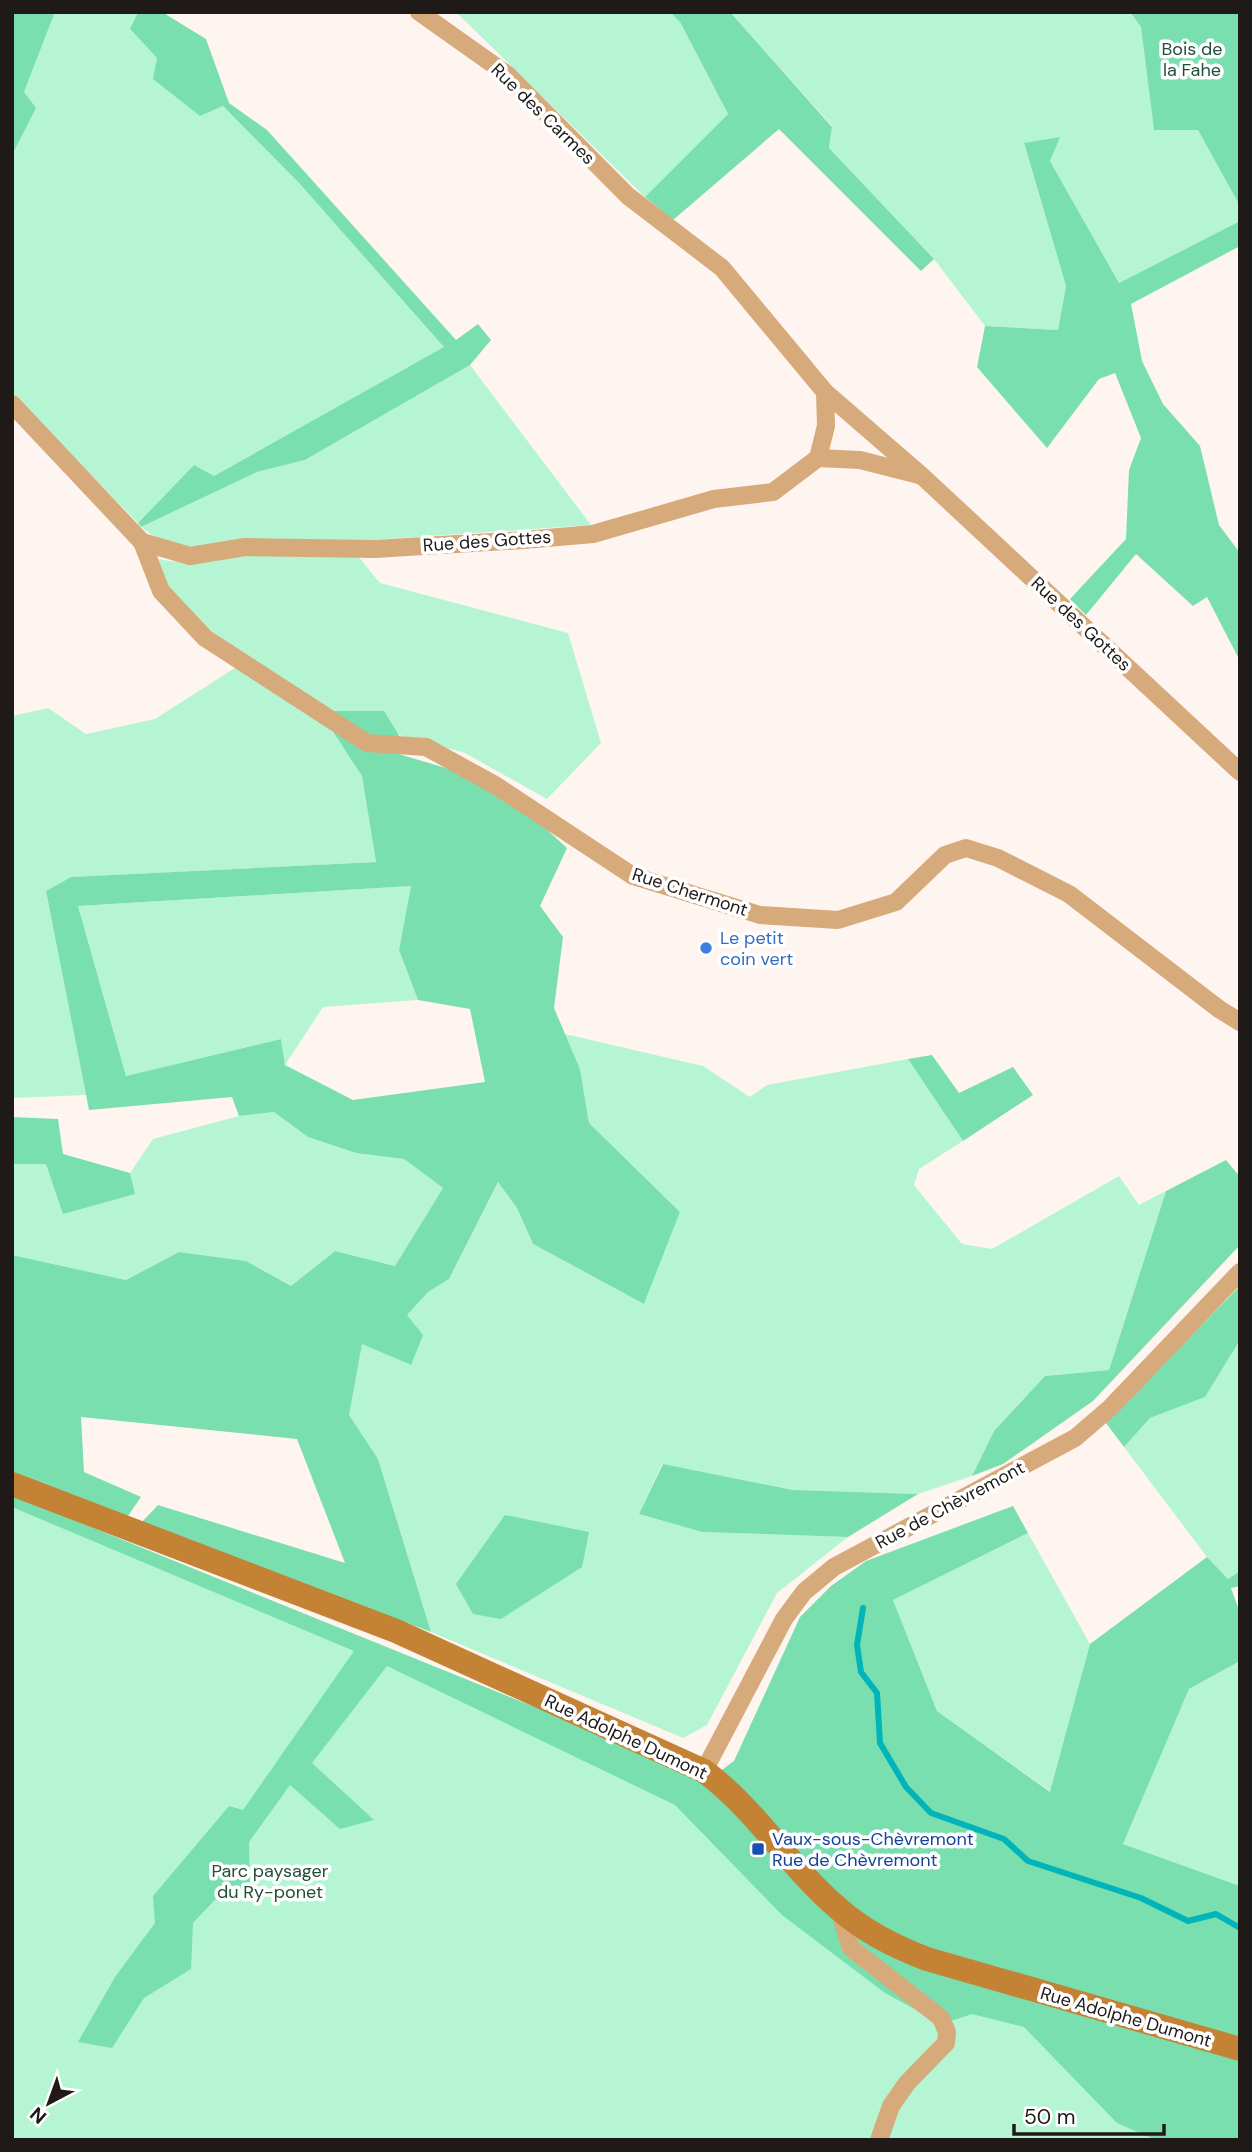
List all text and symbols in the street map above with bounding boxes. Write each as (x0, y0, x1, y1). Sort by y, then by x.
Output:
park label: Bois de la Fahe (1161, 37, 1223, 82)
street label: Rue des Carmes (486, 58, 600, 170)
street label: Rue des Gottes (422, 525, 552, 557)
street label: Rue des Gottes (1026, 571, 1136, 677)
street label: Rue Chermont (629, 862, 751, 922)
place label: Le petit coin vert (720, 926, 793, 971)
marker: Le petit coin vert (698, 940, 714, 956)
street label: Rue de Chèvremont (871, 1456, 1029, 1554)
street label: Rue Adolphe Dumont (541, 1689, 711, 1785)
place label: Vaux-sous-Chèvremont Rue de Chèvremont (772, 1827, 974, 1872)
marker: Vaux-sous-Chèvremont Rue de Chèvremont (750, 1841, 766, 1857)
park label: Parc paysager du Ry-ponet (212, 1859, 329, 1904)
street label: Rue Adolphe Dumont (1038, 1981, 1214, 2053)
north arrow (14, 2068, 84, 2138)
scale bar (1014, 2092, 1164, 2136)
text: N (25, 2101, 52, 2129)
text: 50 m (1024, 2103, 1075, 2131)

